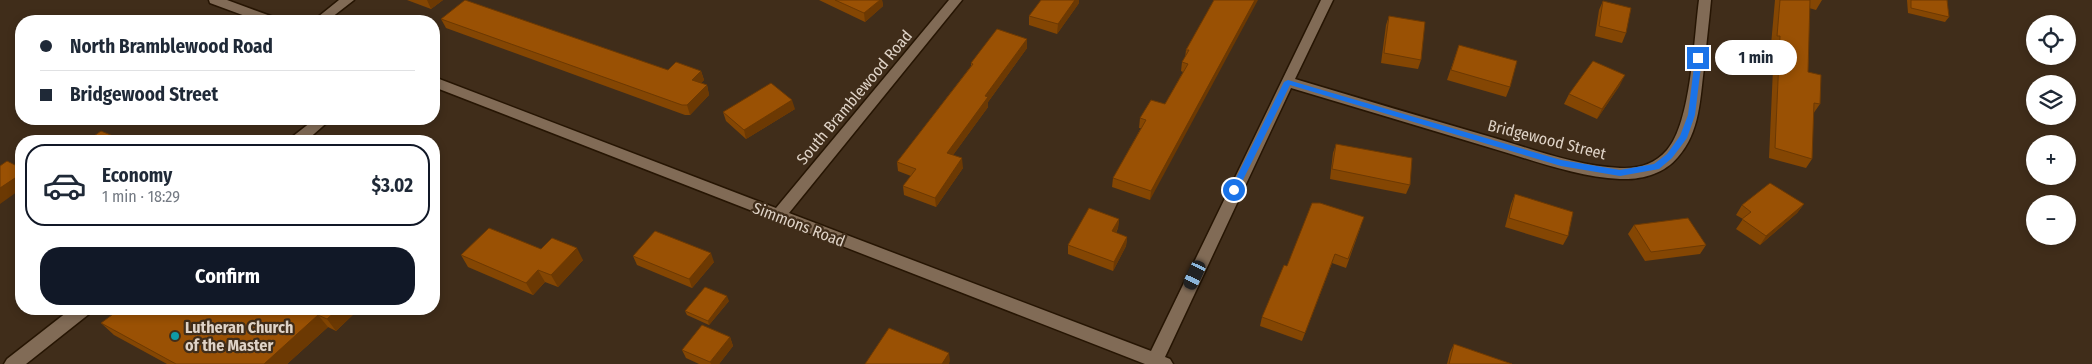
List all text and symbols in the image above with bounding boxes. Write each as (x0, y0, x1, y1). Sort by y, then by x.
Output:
map controls (2026, 15, 2076, 245)
button: locate (2026, 15, 2076, 65)
street label: South Bramblewood Road (793, 26, 916, 168)
text: North Bramblewood Road (70, 35, 273, 58)
callout: 1 min (1716, 40, 1798, 76)
route end (1687, 47, 1709, 69)
text: 1 min (1739, 48, 1773, 67)
button: layers (2026, 75, 2076, 125)
text: Bridgewood Street (70, 83, 218, 106)
street label: Bridgewood Street (1486, 116, 1609, 164)
button: + (2026, 135, 2076, 185)
icon: car (42, 163, 87, 208)
text: Economy (102, 164, 172, 187)
text: $3.02 (371, 174, 413, 197)
route start (1223, 179, 1245, 201)
text: 1 min · 18:29 (102, 187, 180, 206)
button: − (2026, 195, 2076, 245)
street label: Simmons Road (750, 198, 848, 251)
button: Confirm (40, 247, 415, 305)
car (1181, 258, 1208, 292)
place label: Lutheran Church of the Master (185, 318, 293, 355)
marker: Lutheran Church of the Master (169, 330, 181, 342)

